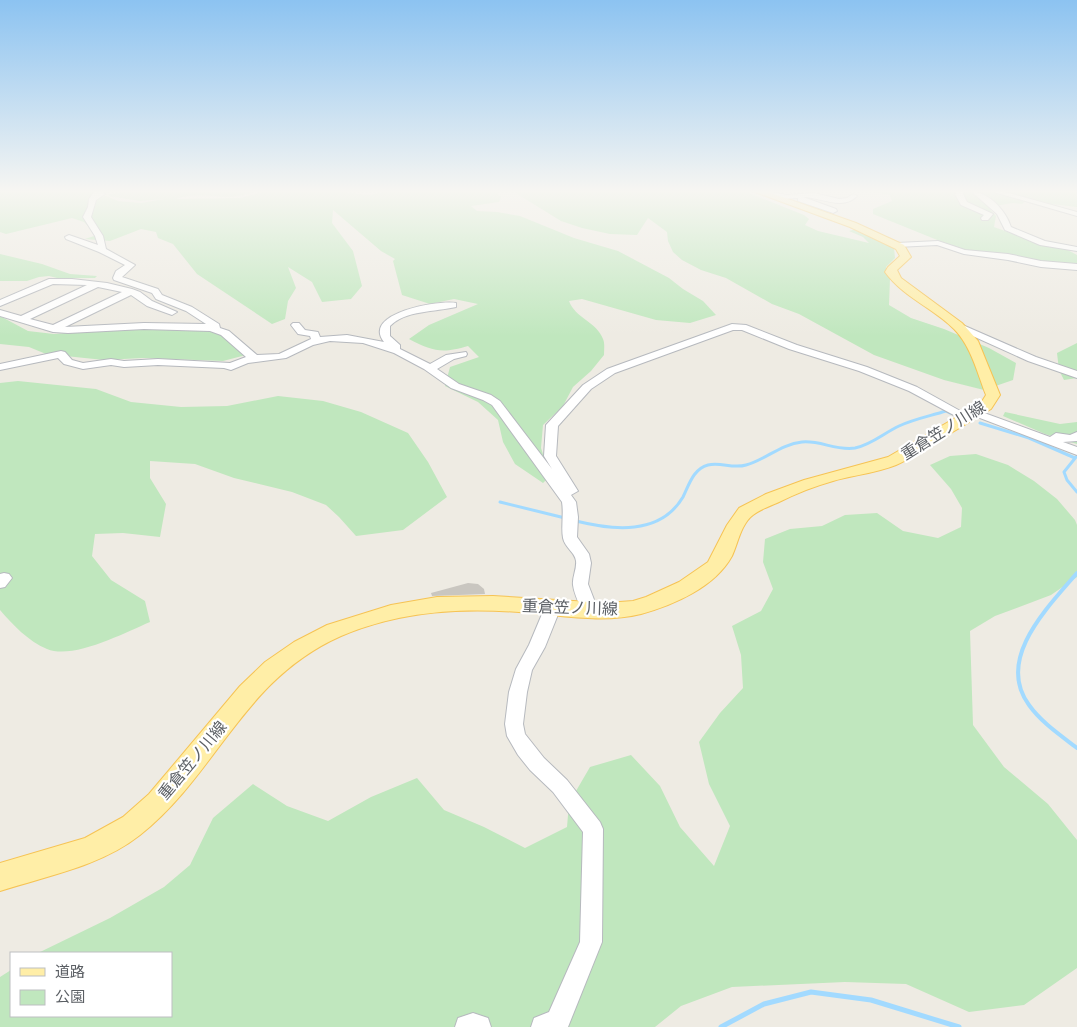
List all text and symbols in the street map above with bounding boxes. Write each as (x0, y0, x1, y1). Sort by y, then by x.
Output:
street label: 重倉笠ノ川線 (898, 397, 988, 463)
street label: 重倉笠ノ川線 (522, 596, 618, 618)
street label: 重倉笠ノ川線 (154, 717, 230, 803)
legend (10, 952, 172, 1017)
text: 道路 (55, 963, 85, 980)
text: 公園 (55, 988, 85, 1005)

